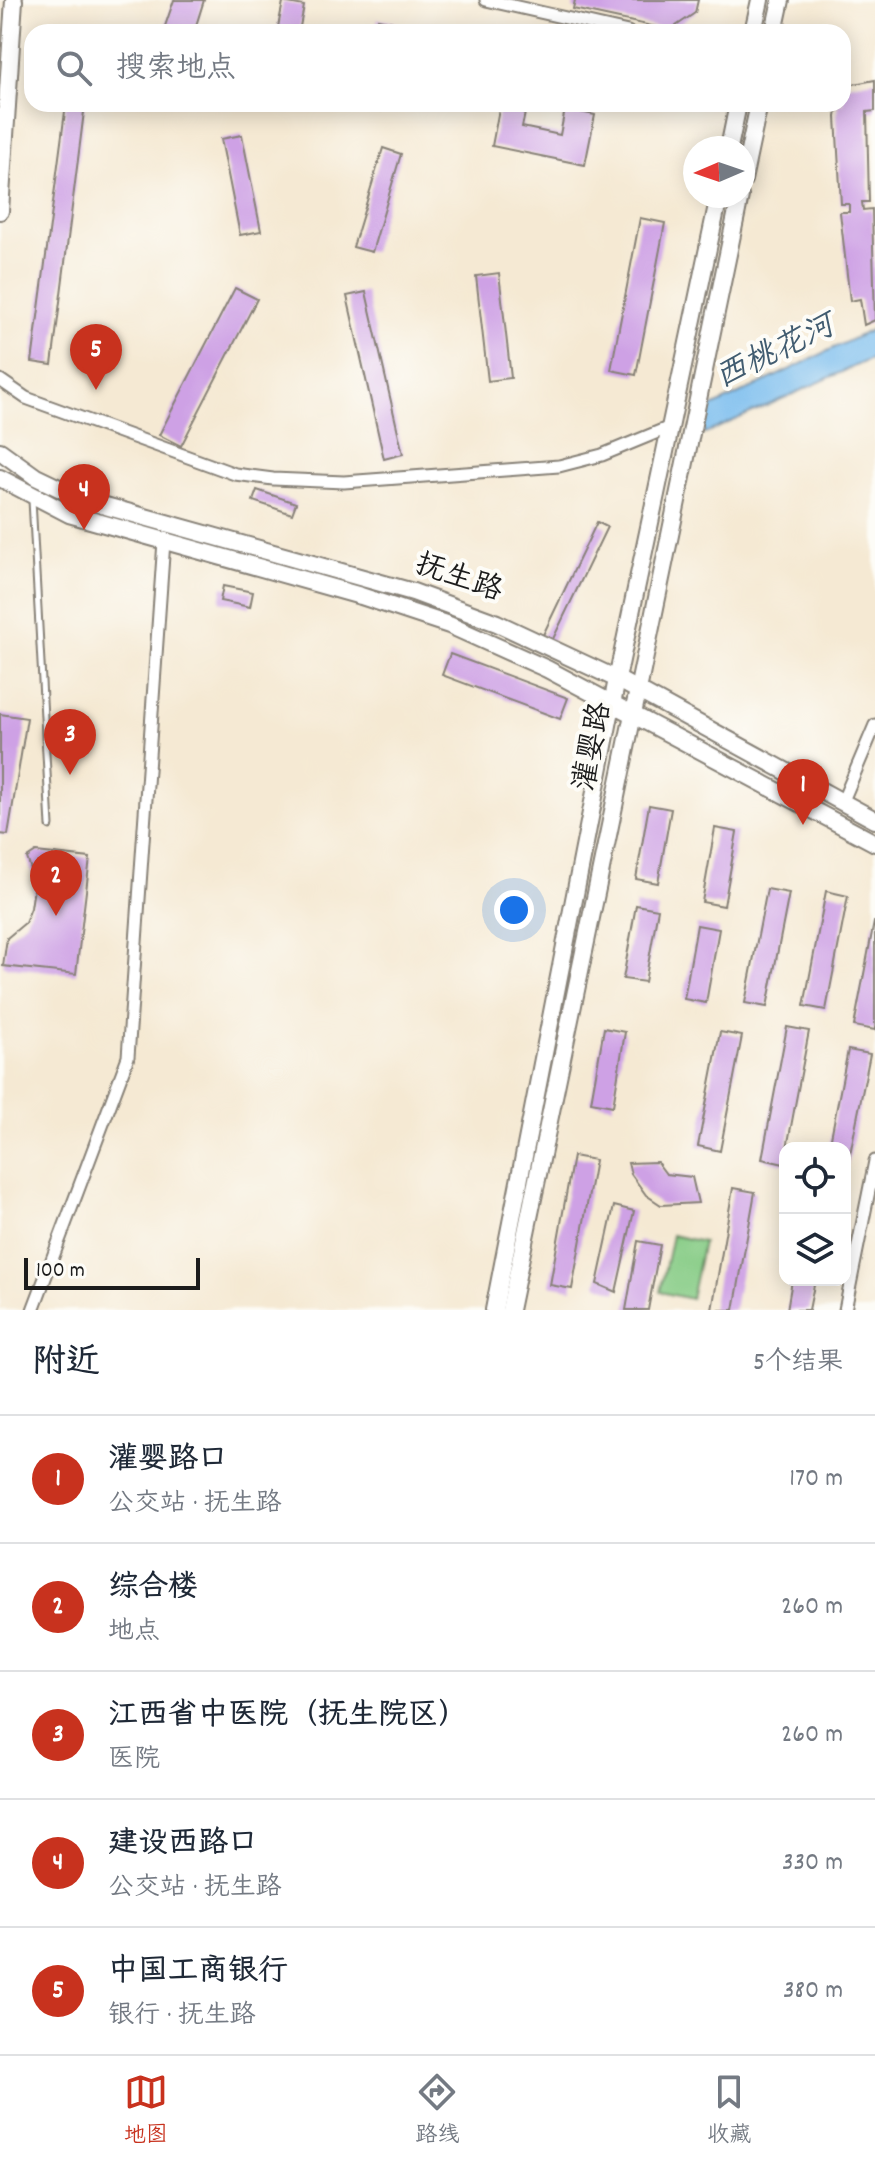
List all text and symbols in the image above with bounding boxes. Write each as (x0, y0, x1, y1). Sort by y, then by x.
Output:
search box (24, 24, 851, 112)
icon: search (52, 46, 96, 90)
text: 搜索地点 (116, 49, 236, 92)
north arrow (683, 136, 755, 208)
water label: 西桃花河 (708, 303, 848, 403)
pin: 5 (70, 324, 122, 390)
pin: 4 (58, 464, 110, 530)
street label: 抚生路 (408, 545, 508, 615)
street label: 灌婴路 (565, 699, 625, 795)
pin: 3 (44, 709, 96, 775)
pin: 1 (777, 759, 829, 825)
pin: 2 (30, 850, 82, 916)
your location (494, 890, 534, 930)
map controls (779, 1142, 851, 1286)
button: locate (779, 1142, 851, 1214)
button: layers (779, 1214, 851, 1286)
scale bar (24, 1254, 200, 1290)
text: 100 m (36, 1256, 85, 1287)
text: 附近 (32, 1340, 100, 1389)
text: 5个结果 (753, 1345, 843, 1382)
text: 灌婴路口 (108, 1440, 228, 1483)
text: 1 (55, 1461, 61, 1498)
text: 170 m (789, 1461, 843, 1498)
text: 公交站 · 抚生路 (108, 1486, 282, 1523)
text: 综合楼 (108, 1568, 198, 1611)
text: 2 (52, 1589, 64, 1626)
text: 260 m (781, 1589, 843, 1626)
text: 地点 (108, 1614, 160, 1651)
text: 江西省中医院（抚生院区） (108, 1696, 468, 1739)
text: 3 (52, 1717, 64, 1754)
text: 260 m (781, 1717, 843, 1754)
text: 医院 (108, 1742, 160, 1779)
text: 建设西路口 (108, 1824, 258, 1867)
text: 4 (53, 1845, 63, 1882)
text: 330 m (782, 1845, 843, 1882)
text: 公交站 · 抚生路 (108, 1870, 282, 1907)
text: 中国工商银行 (108, 1952, 288, 1995)
text: 5 (52, 1973, 64, 2010)
text: 380 m (783, 1973, 843, 2010)
text: 银行 · 抚生路 (108, 1998, 256, 2035)
tab: 地图 (124, 2070, 168, 2152)
tab: 路线 (415, 2070, 459, 2152)
tab: 收藏 (707, 2070, 751, 2152)

